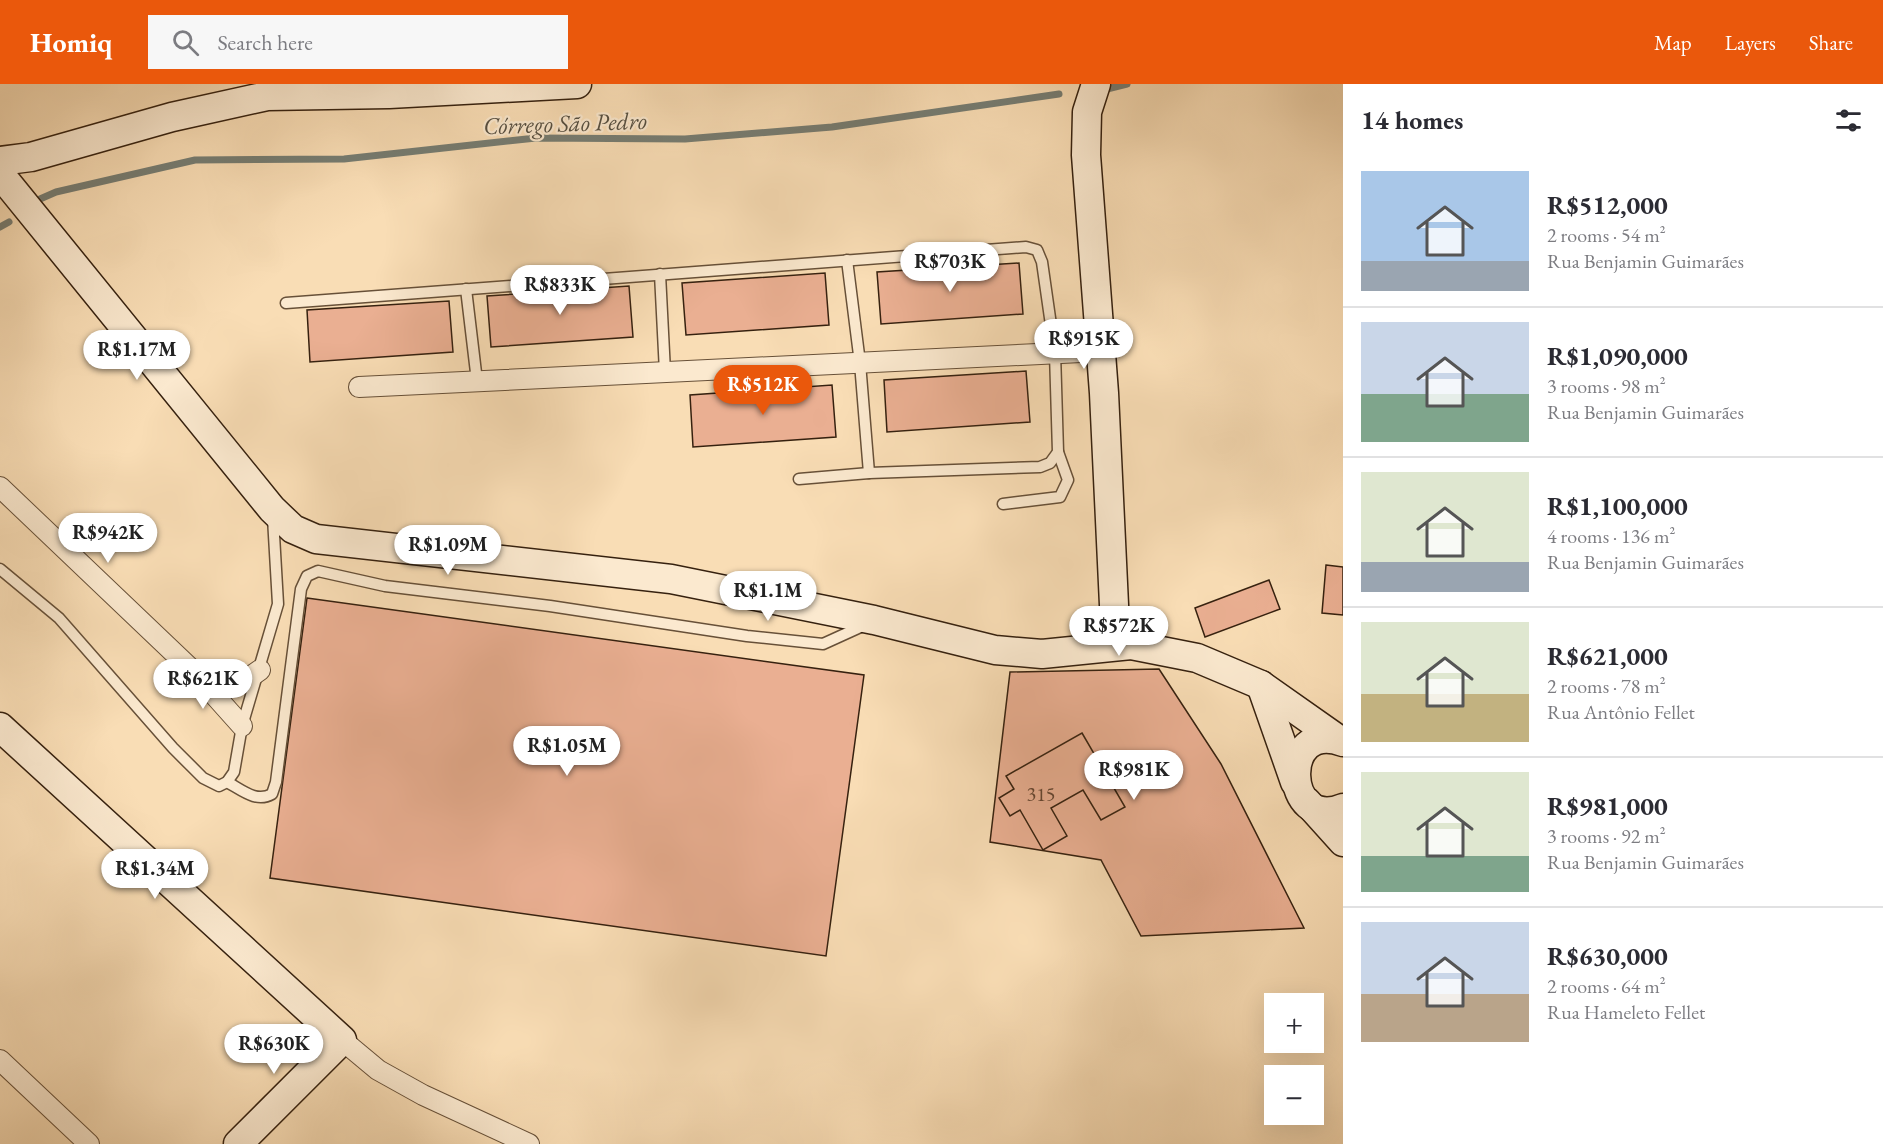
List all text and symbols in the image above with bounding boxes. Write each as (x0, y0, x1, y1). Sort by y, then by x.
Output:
search box (148, 15, 568, 69)
text: Homiq (30, 24, 112, 60)
icon: search (169, 26, 202, 59)
text: Search here (217, 28, 313, 57)
text: Map (1654, 29, 1692, 56)
text: Layers (1725, 29, 1776, 56)
text: Share (1809, 29, 1853, 56)
text: 14 homes (1361, 103, 1463, 137)
icon: filters (1832, 104, 1865, 137)
water label: Córrego São Pedro (483, 105, 647, 141)
text: R$512,000 (1547, 188, 1668, 222)
icon: home (1409, 195, 1481, 267)
text: 2 rooms · 54 m² (1547, 222, 1666, 248)
pin: R$703K (901, 242, 999, 293)
text: R$703K (914, 248, 986, 274)
text: Rua Benjamin Guimarães (1547, 248, 1744, 274)
pin: R$833K (511, 265, 609, 316)
text: R$833K (524, 271, 596, 297)
pin: R$915K (1035, 319, 1133, 370)
text: R$915K (1048, 325, 1120, 351)
pin: R$1.17M (82, 330, 192, 381)
text: R$1.17M (97, 336, 177, 362)
text: R$1,090,000 (1547, 339, 1688, 373)
icon: home (1409, 346, 1481, 418)
pin: R$512K (714, 365, 812, 416)
text: R$512K (727, 371, 799, 397)
text: 3 rooms · 98 m² (1547, 373, 1666, 399)
text: Rua Benjamin Guimarães (1547, 399, 1744, 425)
text: R$1,100,000 (1547, 489, 1688, 523)
icon: home (1409, 496, 1481, 568)
pin: R$942K (59, 513, 157, 564)
text: R$942K (72, 519, 144, 545)
text: 4 rooms · 136 m² (1547, 523, 1675, 549)
pin: R$1.09M (393, 525, 503, 576)
text: R$1.09M (408, 531, 488, 557)
text: Rua Benjamin Guimarães (1547, 549, 1744, 575)
pin: R$1.1M (719, 571, 817, 622)
text: R$1.1M (734, 577, 802, 603)
pin: R$572K (1070, 606, 1168, 657)
text: R$572K (1083, 612, 1155, 638)
text: R$621,000 (1547, 639, 1668, 673)
icon: home (1409, 646, 1481, 718)
pin: R$621K (154, 659, 252, 710)
text: R$621K (167, 665, 239, 691)
text: 2 rooms · 78 m² (1547, 673, 1666, 699)
text: Rua Antônio Fellet (1547, 699, 1695, 725)
pin: R$1.05M (512, 726, 622, 777)
text: R$1.05M (527, 732, 607, 758)
pin: R$981K (1085, 750, 1183, 801)
text: R$981K (1098, 756, 1170, 782)
house number: 315 (1027, 781, 1055, 807)
text: R$981,000 (1547, 789, 1668, 823)
icon: home (1409, 796, 1481, 868)
text: 3 rooms · 92 m² (1547, 823, 1666, 849)
pin: R$1.34M (100, 849, 210, 900)
text: Rua Benjamin Guimarães (1547, 849, 1744, 875)
text: R$1.34M (115, 855, 195, 881)
text: R$630,000 (1547, 939, 1668, 973)
icon: home (1409, 946, 1481, 1018)
text: 2 rooms · 64 m² (1547, 973, 1666, 999)
map controls (1264, 993, 1324, 1125)
button: + (1264, 993, 1324, 1053)
text: Rua Hameleto Fellet (1547, 999, 1705, 1025)
pin: R$630K (225, 1024, 323, 1075)
text: R$630K (238, 1030, 310, 1056)
button: − (1264, 1065, 1324, 1125)

